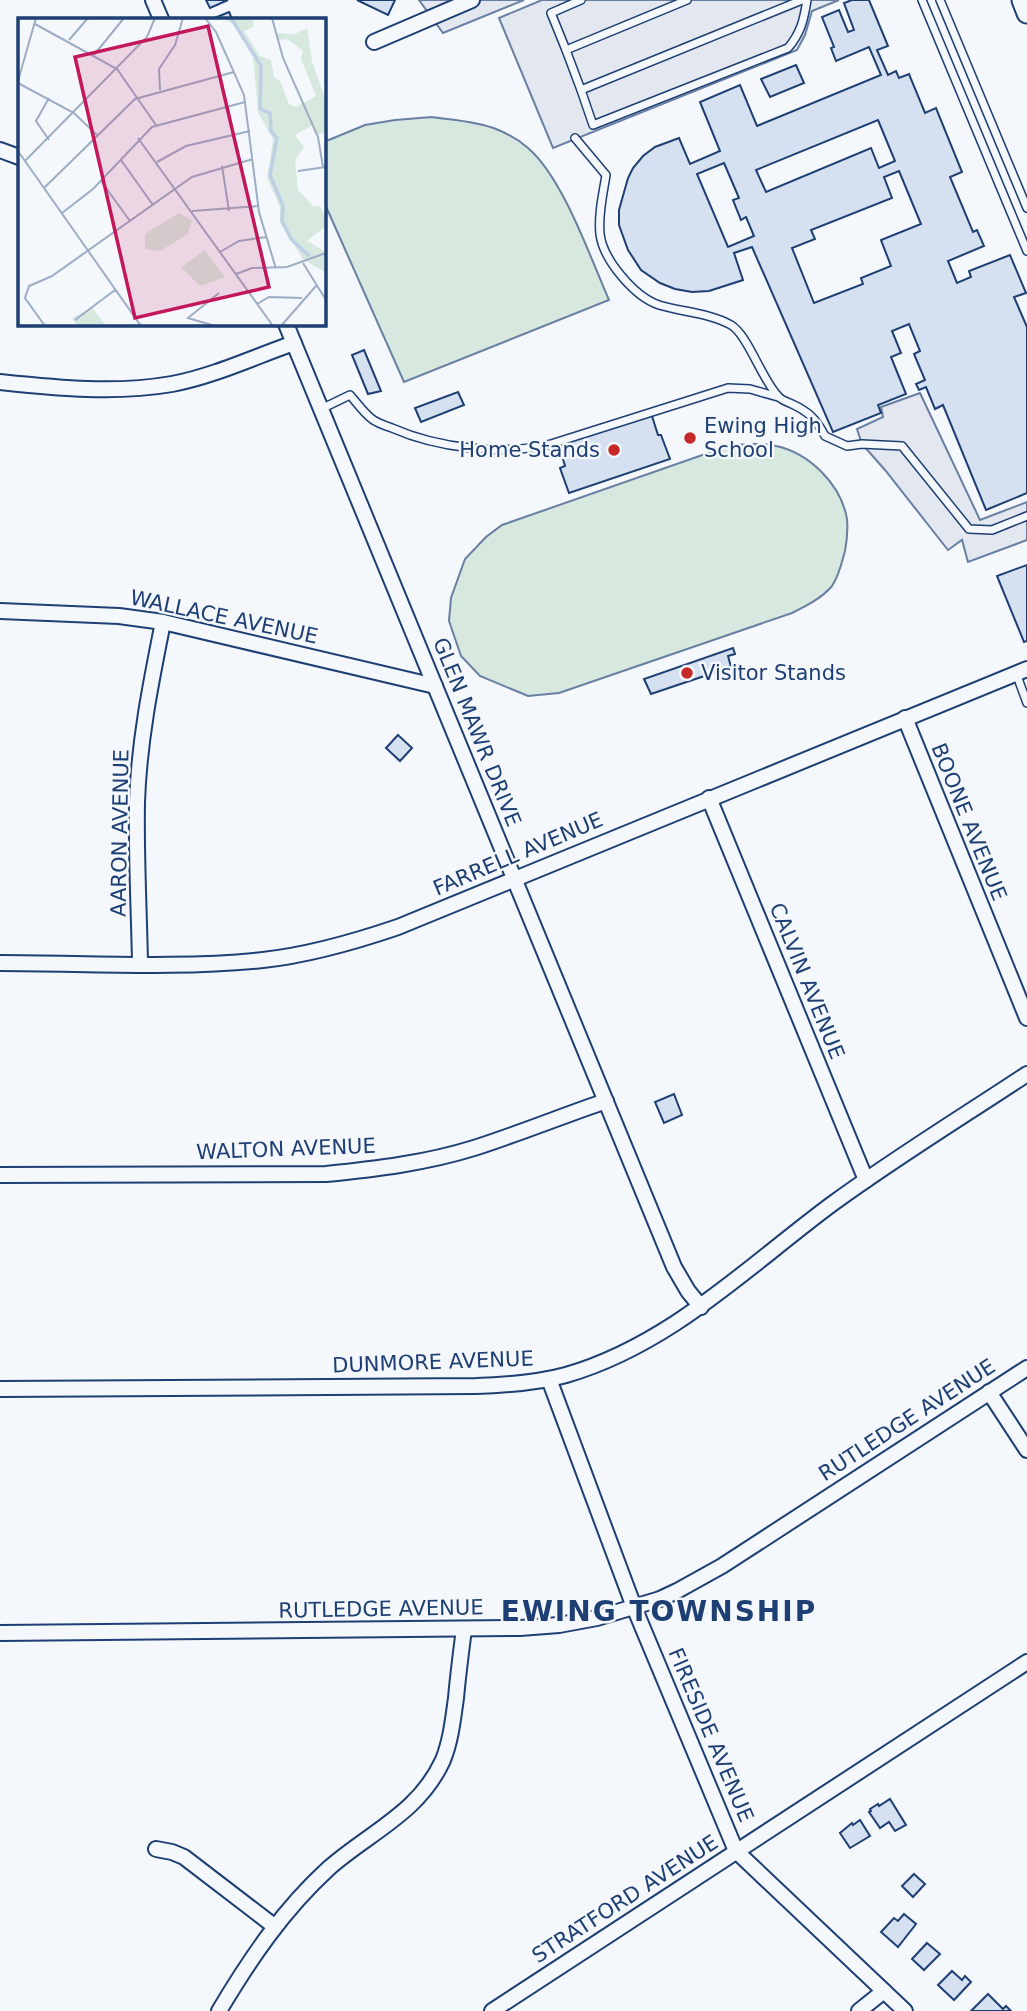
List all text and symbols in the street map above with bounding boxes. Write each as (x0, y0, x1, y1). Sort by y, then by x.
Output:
inset map (18, 18, 326, 326)
place label: Ewing High School (704, 414, 822, 462)
marker: Ewing High School (682, 430, 698, 446)
place label: Home Stands (459, 438, 600, 462)
marker: Home Stands (606, 442, 622, 458)
street label: WALLACE AVENUE (128, 585, 320, 649)
street label: GLEN MAWR DRIVE (428, 634, 526, 830)
place label: Visitor Stands (701, 661, 846, 685)
marker: Visitor Stands (679, 665, 695, 681)
street label: BOONE AVENUE (926, 740, 1012, 904)
street label: AARON AVENUE (107, 749, 133, 917)
street label: FARRELL AVENUE (430, 807, 606, 901)
street label: CALVIN AVENUE (765, 899, 849, 1063)
street label: WALTON AVENUE (196, 1134, 376, 1164)
street label: DUNMORE AVENUE (332, 1346, 534, 1378)
street label: RUTLEDGE AVENUE (814, 1354, 1000, 1486)
street label: RUTLEDGE AVENUE (278, 1595, 484, 1623)
district label: EWING TOWNSHIP (501, 1595, 817, 1628)
street label: FIRESIDE AVENUE (663, 1644, 759, 1826)
street label: STRATFORD AVENUE (528, 1830, 722, 1968)

